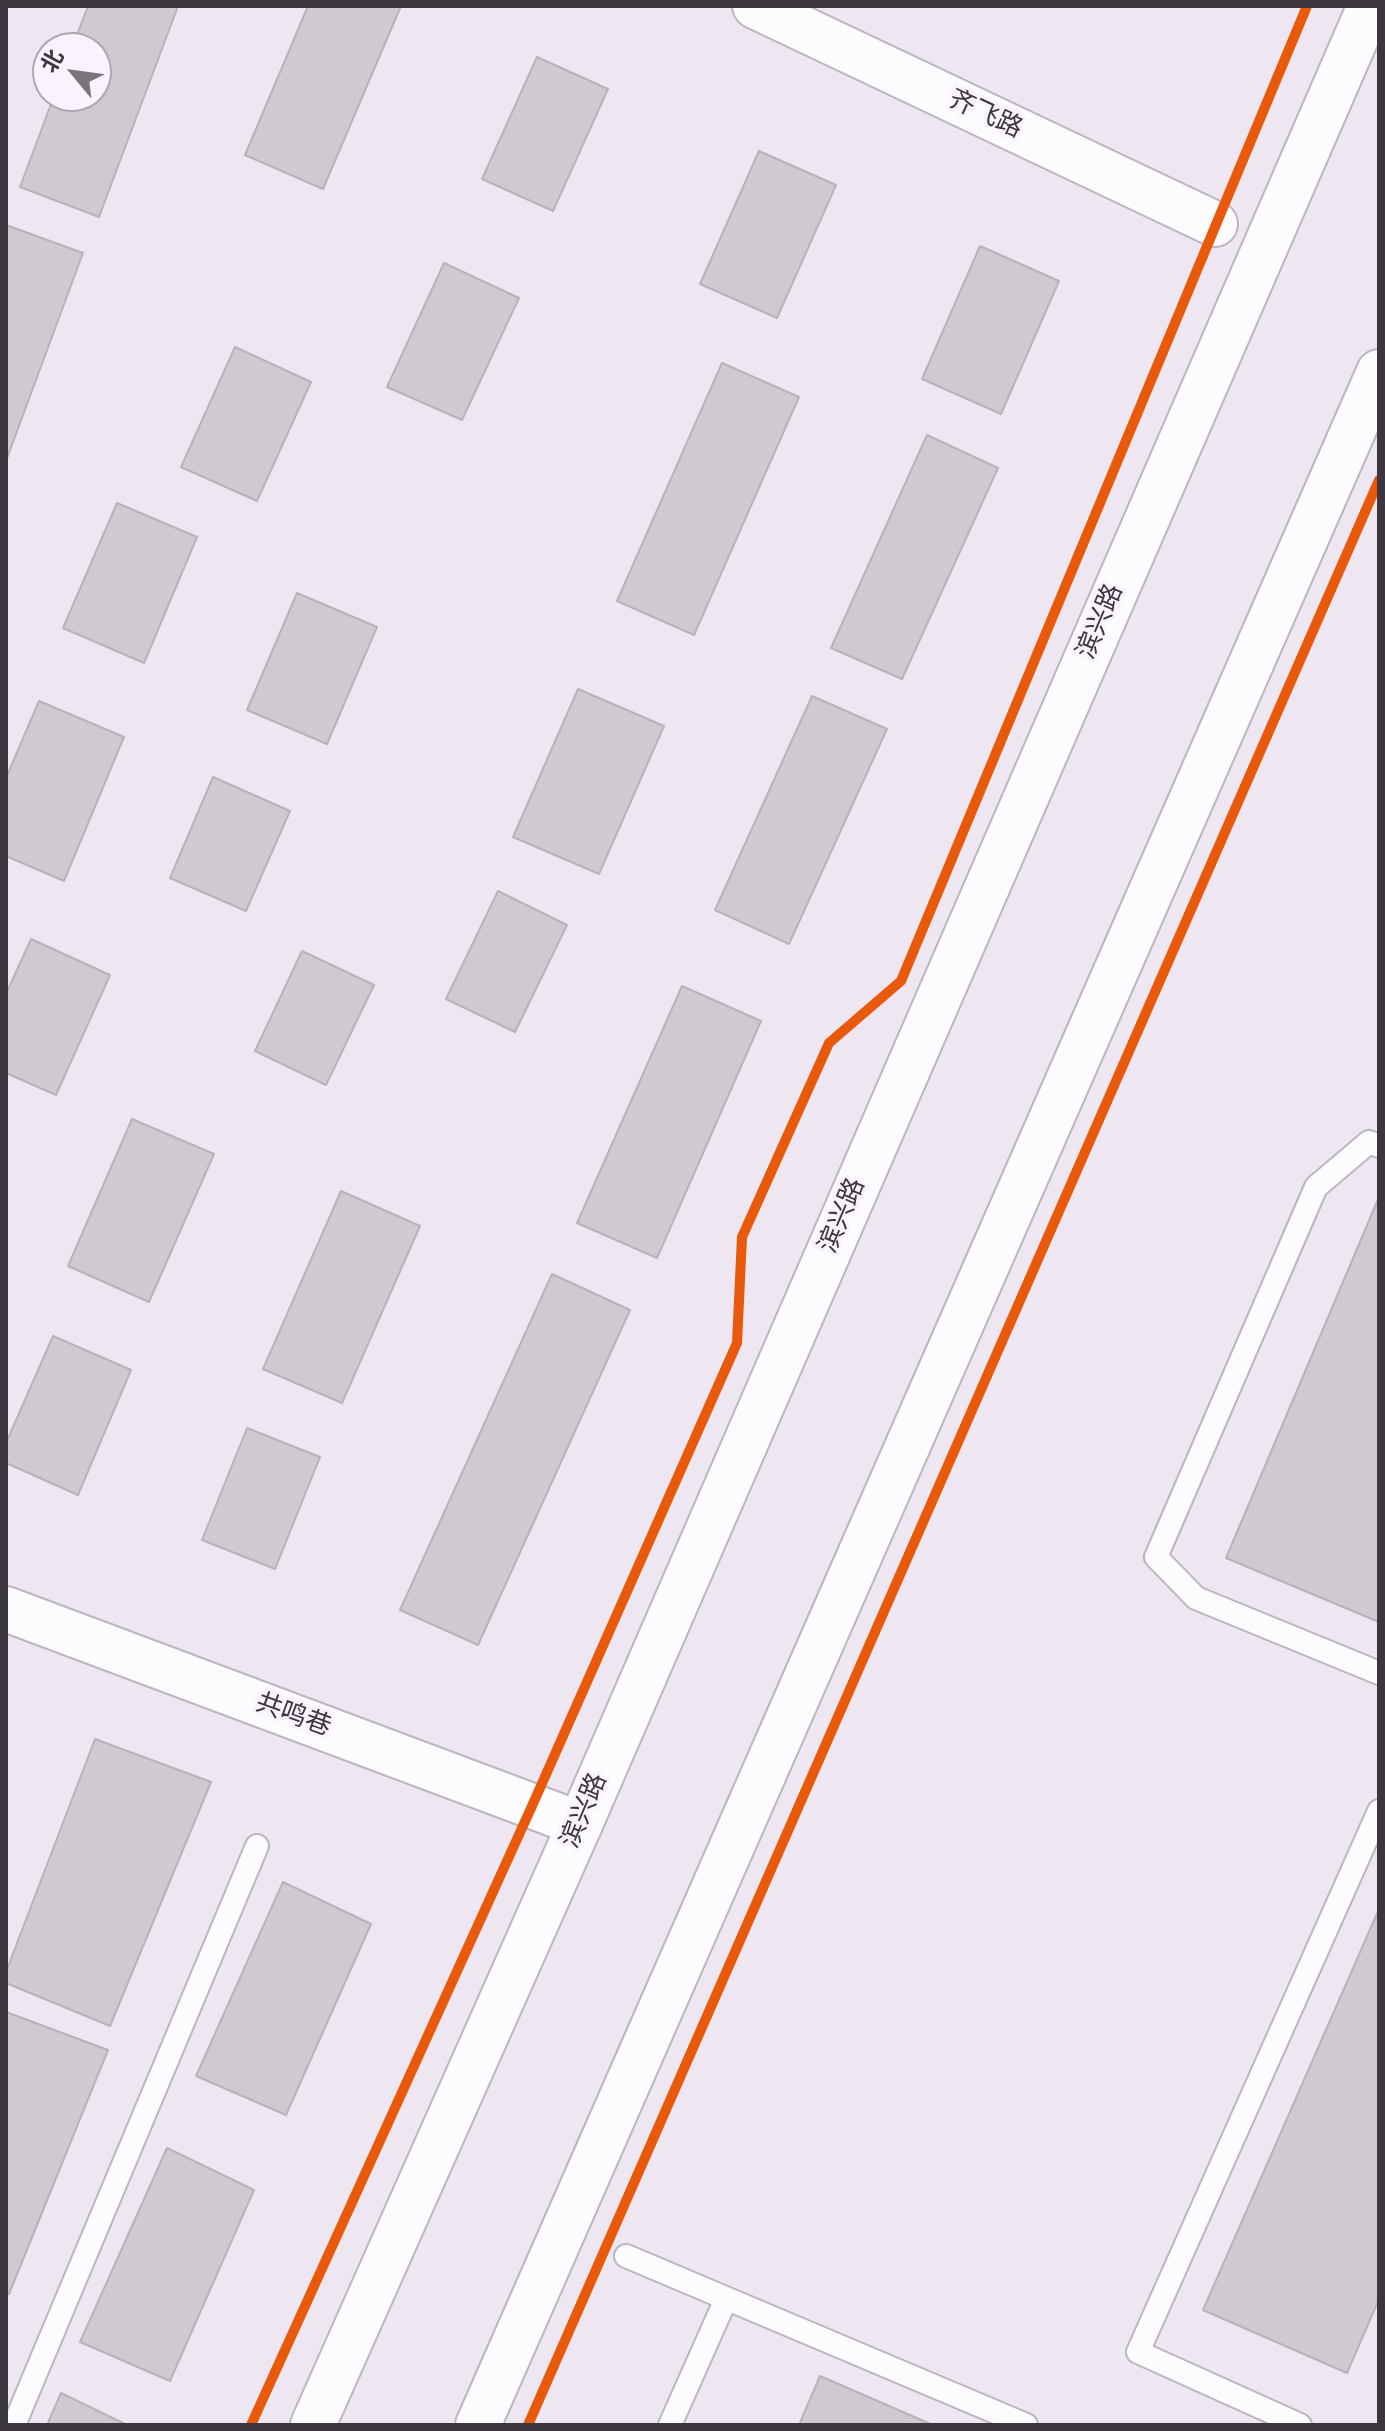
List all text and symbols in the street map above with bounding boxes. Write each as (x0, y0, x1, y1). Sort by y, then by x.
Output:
north arrow (32, 32, 112, 112)
text: 北 (33, 44, 71, 78)
street label: 齐飞路 (943, 84, 1027, 146)
street label: 滨兴路 (1071, 580, 1131, 664)
street label: 滨兴路 (813, 1174, 873, 1258)
street label: 共鸣巷 (251, 1688, 335, 1744)
street label: 滨兴路 (555, 1769, 615, 1853)

